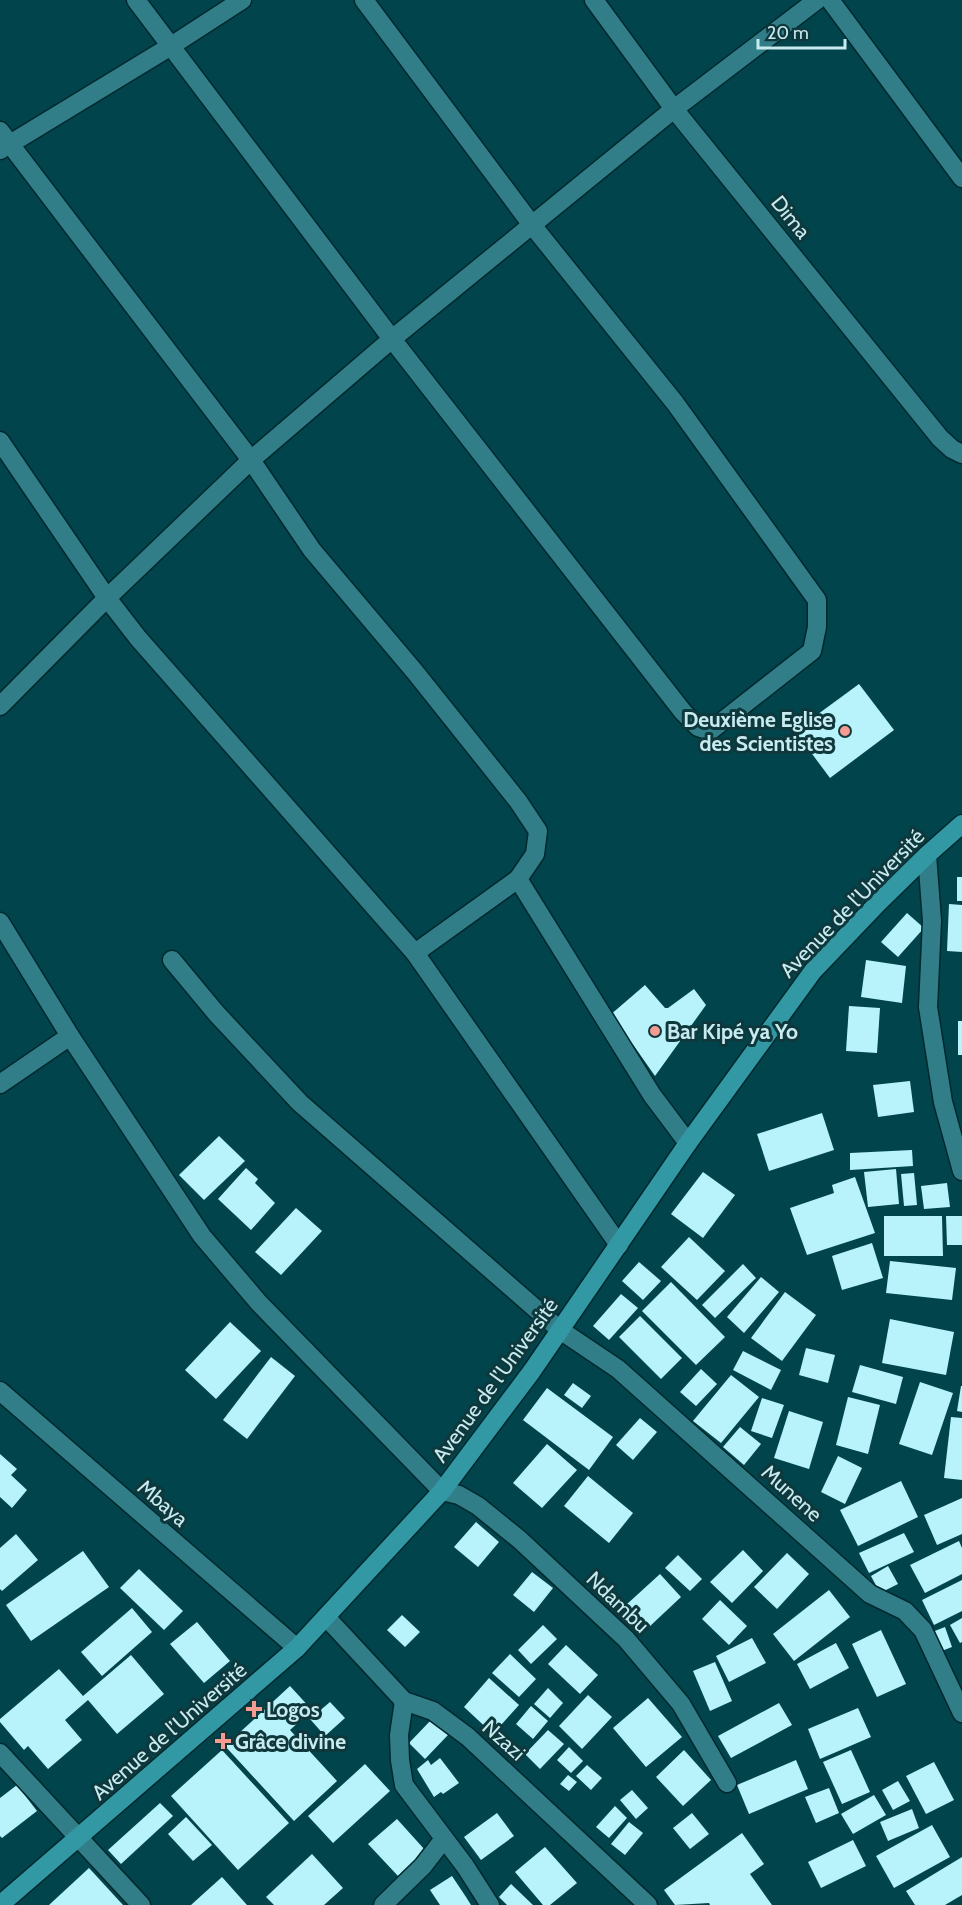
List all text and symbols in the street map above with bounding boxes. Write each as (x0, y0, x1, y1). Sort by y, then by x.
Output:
scale bar (758, 12, 845, 50)
text: 20 m (767, 22, 809, 44)
street label: Dima (766, 190, 816, 244)
place label: Deuxième Eglise des Scientistes (683, 707, 833, 756)
marker: Deuxième Eglise des Scientistes (838, 724, 852, 738)
street label: Avenue de l’Université (775, 823, 929, 982)
place label: Bar Kipé ya Yo (667, 1019, 798, 1044)
marker: Bar Kipé ya Yo (648, 1024, 662, 1038)
street label: Avenue de l’Université (427, 1293, 563, 1467)
street label: Munene (757, 1459, 828, 1527)
street label: Mbaya (133, 1474, 193, 1532)
street label: Ndambu (582, 1566, 654, 1638)
street label: Avenue de l’Université (87, 1657, 252, 1805)
place label: Logos (266, 1697, 320, 1722)
marker: Logos (247, 1702, 261, 1716)
street label: Nzazi (477, 1714, 531, 1766)
place label: Grâce divine (235, 1729, 346, 1754)
marker: Grâce divine (216, 1734, 230, 1748)

